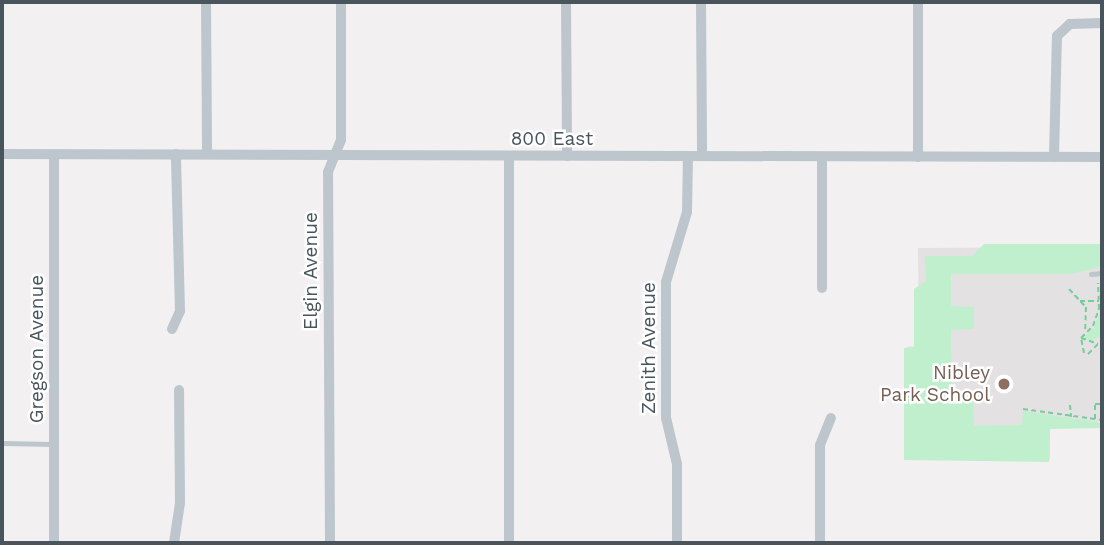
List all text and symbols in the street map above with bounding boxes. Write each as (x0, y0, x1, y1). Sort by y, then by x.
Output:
street label: 800 East (511, 128, 593, 150)
street label: Elgin Avenue (300, 212, 322, 330)
street label: Gregson Avenue (26, 274, 48, 424)
street label: Zenith Avenue (638, 282, 660, 414)
place label: Nibley Park School (879, 362, 990, 406)
marker: Nibley Park School (996, 376, 1012, 392)

